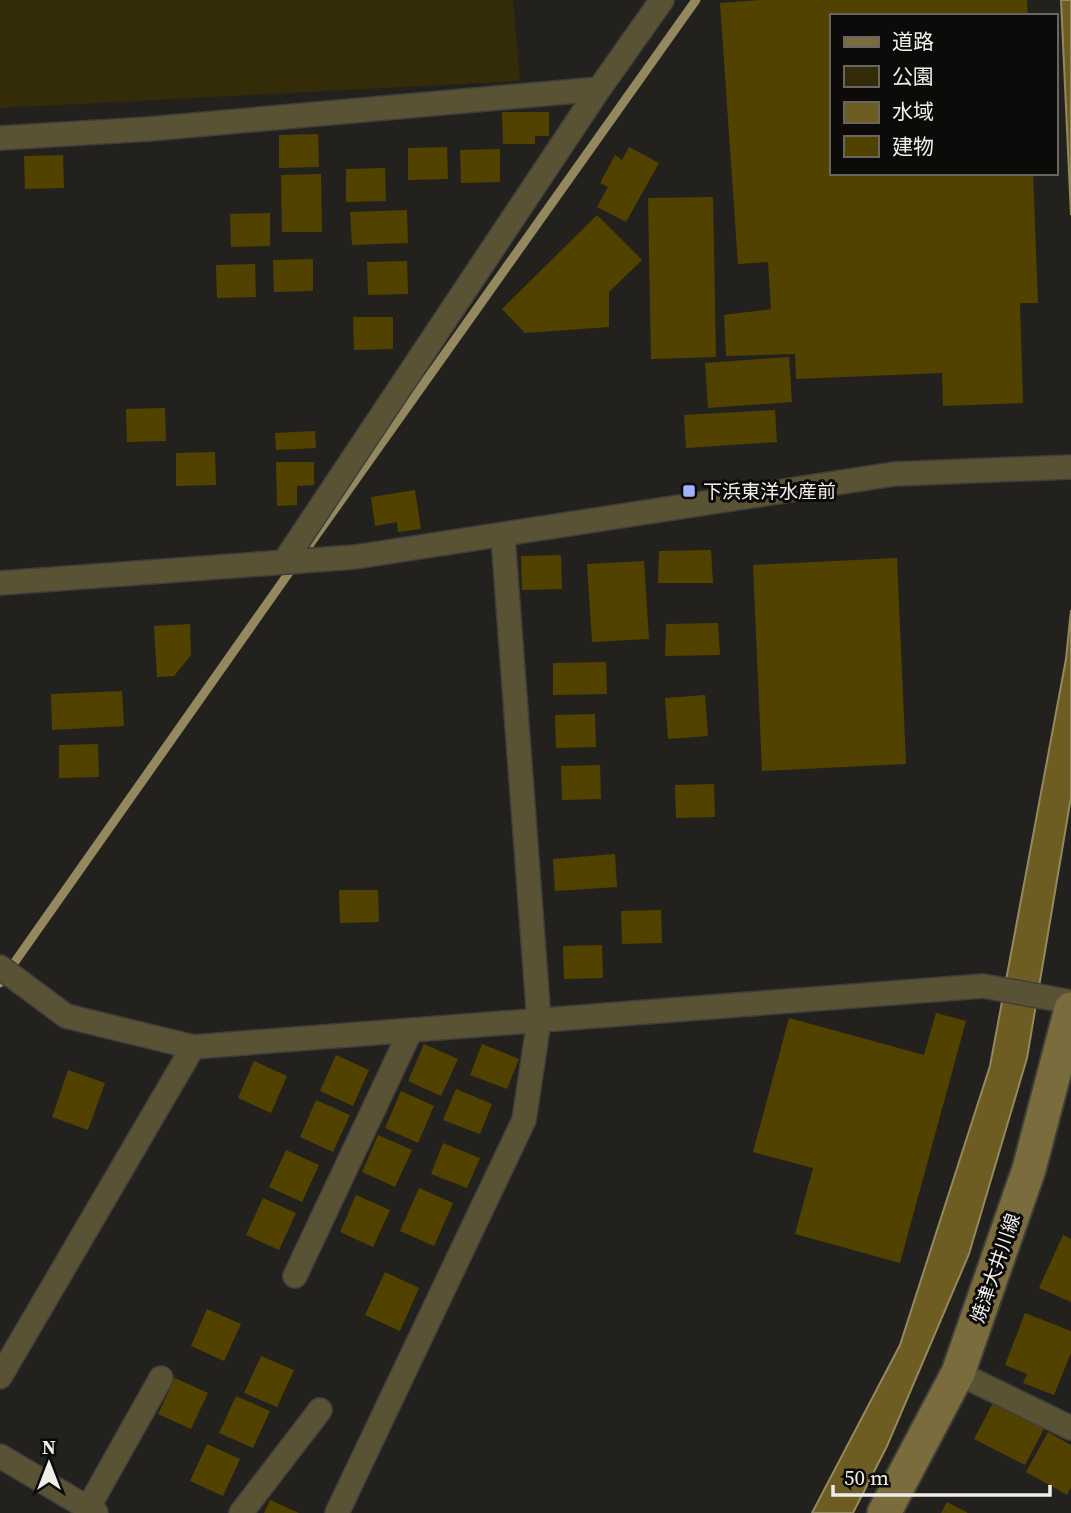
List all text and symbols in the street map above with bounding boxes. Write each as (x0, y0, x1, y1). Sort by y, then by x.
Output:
legend (830, 14, 1057, 175)
text: 道路 (892, 27, 934, 56)
text: 公園 (892, 62, 934, 91)
text: 水域 (892, 97, 934, 126)
text: 建物 (892, 132, 934, 161)
place label: 下浜東洋水産前 (703, 478, 836, 504)
marker: 下浜東洋水産前 (681, 483, 697, 499)
street label: 焼津大井川線 (964, 1210, 1026, 1326)
north arrow (14, 1429, 84, 1499)
text: N (42, 1434, 56, 1460)
scale bar (833, 1454, 1050, 1498)
text: 50 m (844, 1463, 889, 1492)

